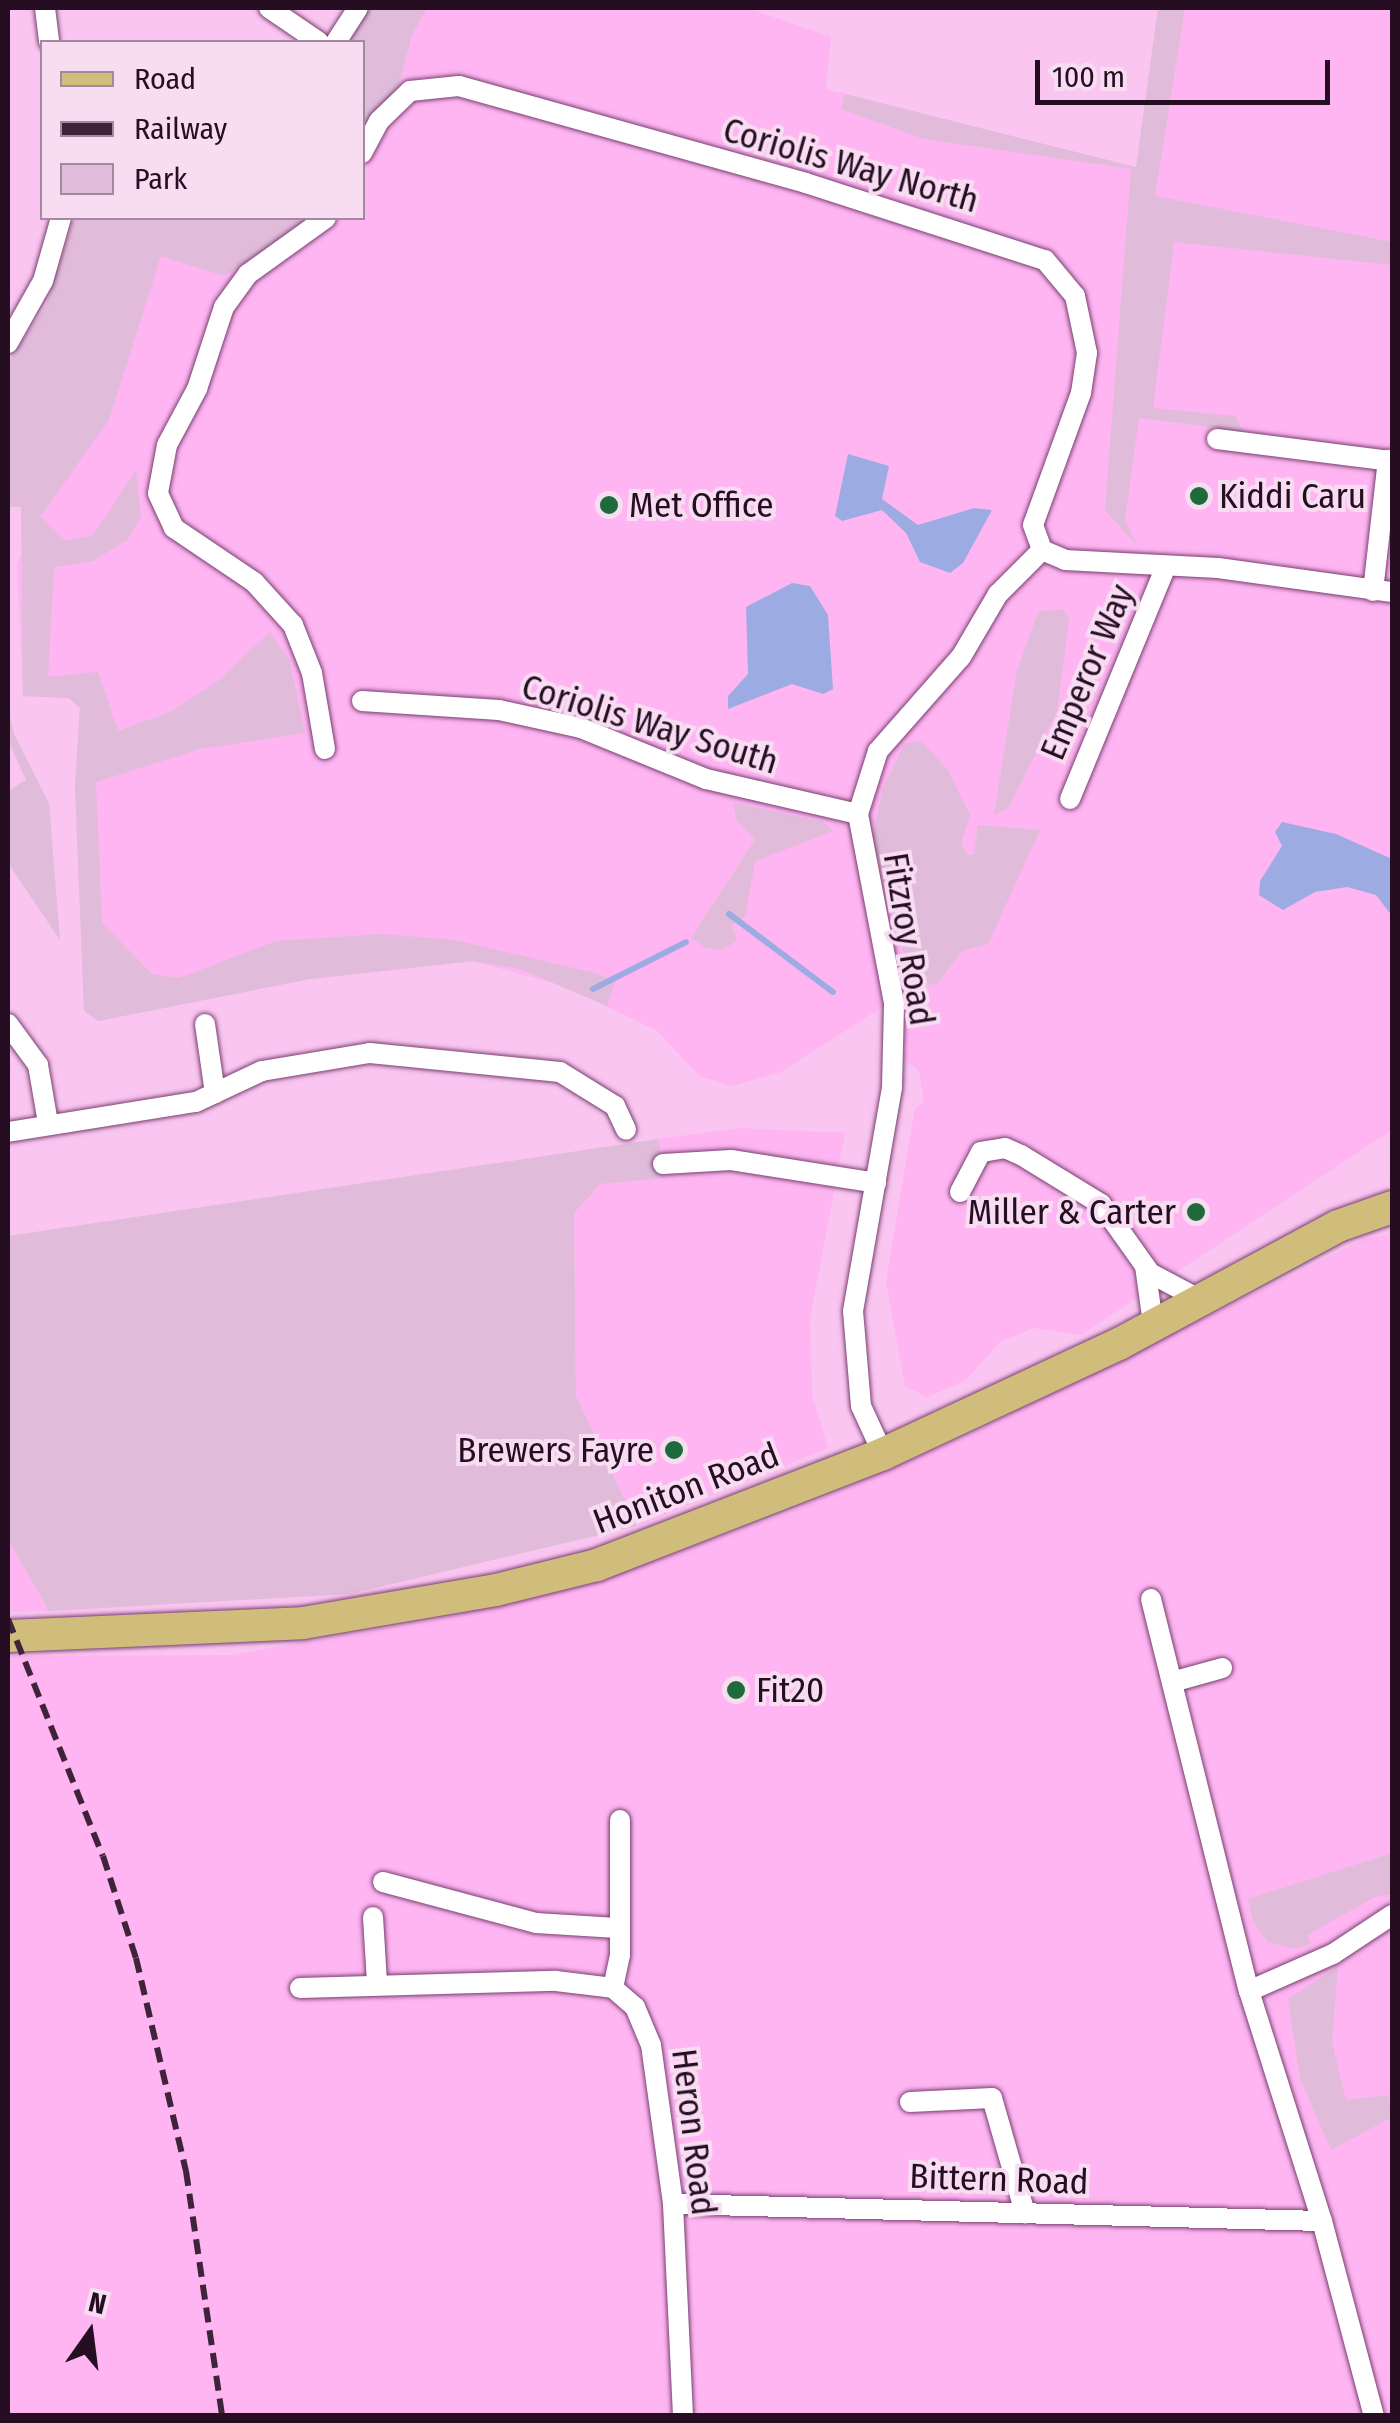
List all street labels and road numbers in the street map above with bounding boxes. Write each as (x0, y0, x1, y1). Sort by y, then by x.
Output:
street label: Coriolis Way North (719, 108, 983, 222)
street label: Emperor Way (1031, 578, 1143, 766)
street label: Coriolis Way South (517, 665, 783, 783)
street label: Fitzroy Road (875, 850, 943, 1028)
street label: Honiton Road (587, 1433, 785, 1543)
street label: Heron Road (663, 2046, 725, 2218)
street label: Bittern Road (909, 2155, 1089, 2203)

